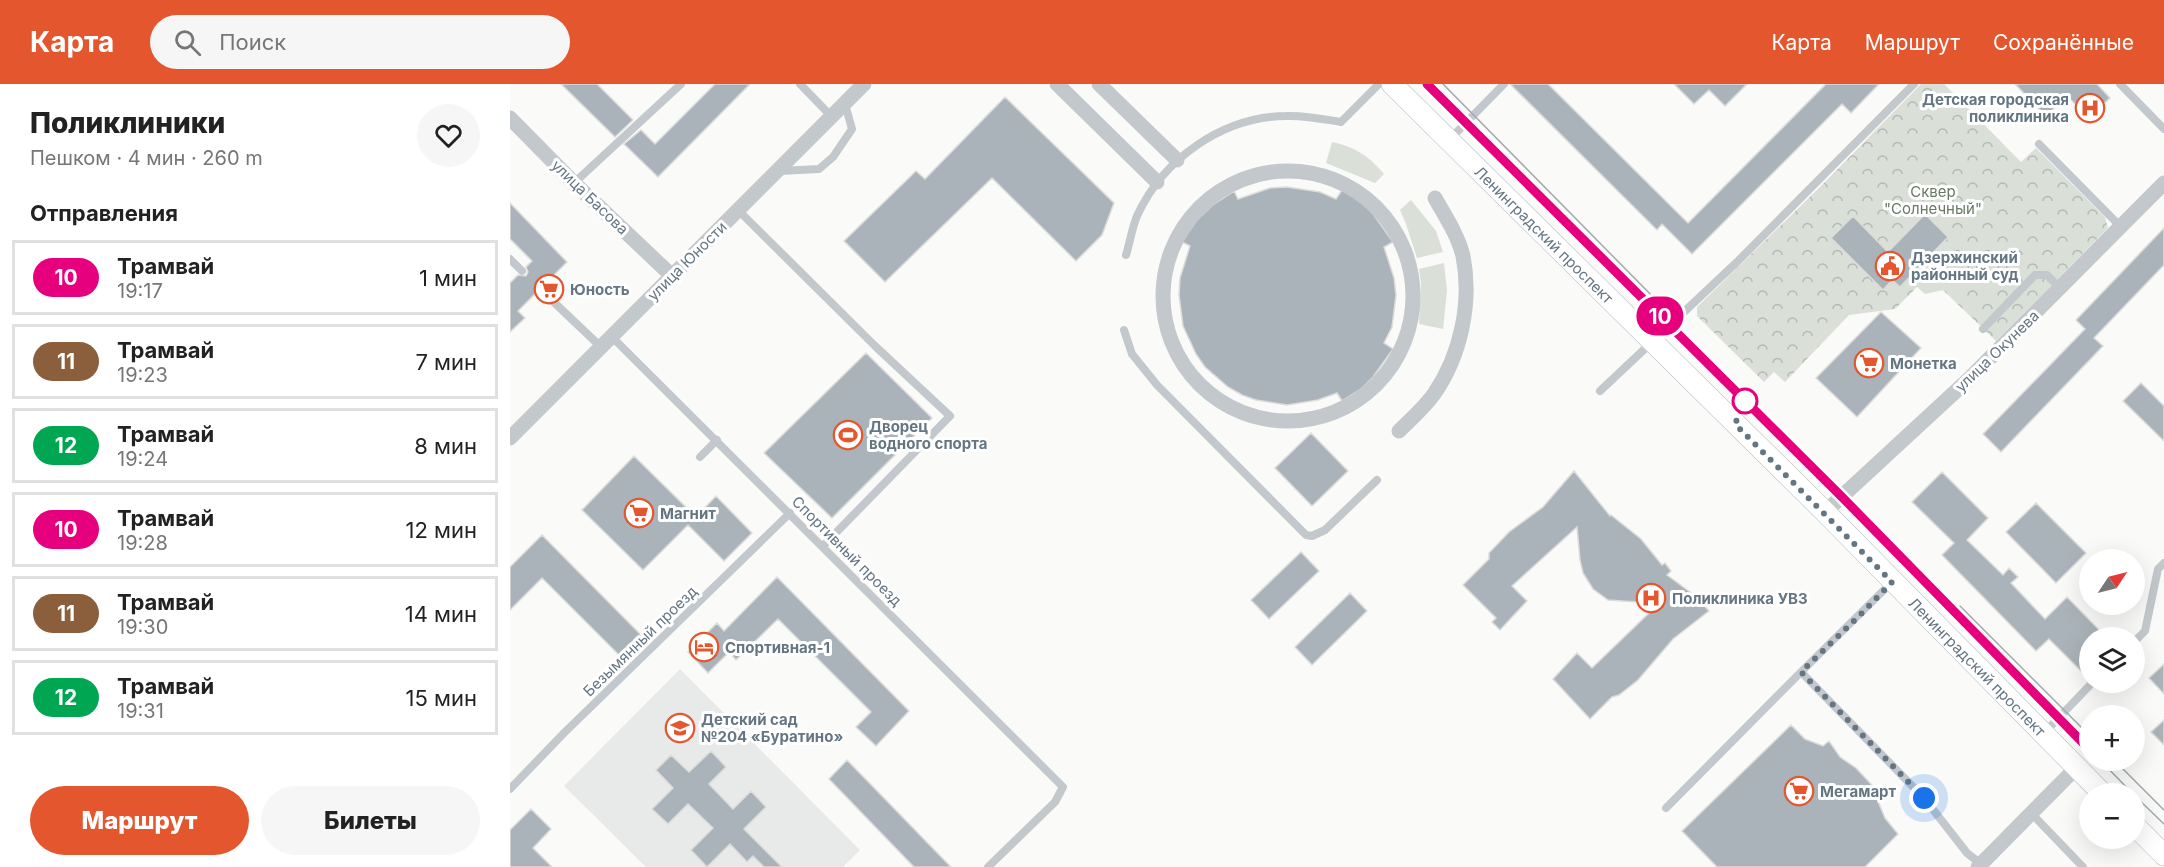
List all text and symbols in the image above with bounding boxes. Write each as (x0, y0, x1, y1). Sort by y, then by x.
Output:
search box (150, 15, 570, 69)
text: Карта (30, 25, 114, 59)
icon: search (171, 26, 204, 59)
text: Поиск (219, 29, 286, 55)
text: Карта (1771, 30, 1832, 55)
text: Маршрут (1865, 30, 1960, 55)
text: Сохранённые (1993, 30, 2134, 55)
place label: Детская городская поликлиника (1922, 90, 2069, 126)
hospital icon: Детская городская поликлиника (2074, 92, 2106, 124)
button: heart (417, 104, 480, 167)
text: Поликлиники (30, 106, 225, 140)
text: Пешком · 4 мин · 260 m (30, 146, 263, 170)
street label: улица Басова (548, 156, 632, 238)
street label: Ленинградский проспект (1471, 162, 1618, 307)
park label: Сквер "Солнечный" (1884, 182, 1982, 218)
text: Отправления (30, 200, 178, 226)
street label: улица Юности (643, 217, 731, 305)
place label: Дзержинский районный суд (1911, 248, 2018, 284)
public building icon: Дзержинский районный суд (1874, 250, 1906, 282)
text: Трамвай (117, 253, 214, 279)
text: 10 (54, 265, 78, 290)
text: 1 мин (419, 265, 477, 291)
supermarket icon: Юность (533, 273, 565, 305)
text: 19:17 (117, 279, 163, 303)
place label: Юность (570, 280, 630, 299)
line badge: 10 (1633, 296, 1687, 336)
text: 10 (1648, 304, 1672, 329)
street label: улица Окунева (1951, 306, 2043, 396)
text: Трамвай (117, 337, 214, 363)
supermarket icon: Монетка (1853, 347, 1885, 379)
text: 11 (57, 349, 75, 374)
text: 7 мин (415, 349, 477, 375)
place label: Монетка (1890, 354, 1957, 373)
text: 19:23 (117, 363, 168, 387)
unlabelled marker (1732, 388, 1758, 414)
place label: Дворец водного спорта (869, 417, 987, 453)
sports icon: Дворец водного спорта (832, 419, 864, 451)
text: Трамвай (117, 421, 214, 447)
text: 12 (55, 433, 77, 458)
text: 8 мин (414, 433, 477, 459)
text: 19:24 (117, 447, 168, 471)
street label: Спортивный проезд (788, 492, 906, 610)
supermarket icon: Магнит (623, 497, 655, 529)
place label: Магнит (660, 504, 716, 523)
text: Трамвай (117, 505, 214, 531)
text: 10 (54, 517, 78, 542)
text: 12 мин (405, 517, 477, 543)
text: 19:28 (117, 531, 168, 555)
north arrow (2079, 549, 2145, 615)
map controls (2079, 549, 2145, 849)
street label: Безымянный проезд (579, 582, 701, 700)
hospital icon: Поликлиника УВЗ (1635, 582, 1667, 614)
text: Трамвай (117, 589, 214, 615)
place label: Поликлиника УВЗ (1672, 589, 1808, 608)
street label: Ленинградский проспект (1905, 593, 2050, 740)
text: 11 (57, 601, 75, 626)
text: 14 мин (405, 601, 477, 627)
text: 19:30 (117, 615, 168, 639)
button: layers (2079, 627, 2145, 693)
hotel icon: Спортивная-1 (688, 631, 720, 663)
place label: Спортивная-1 (725, 638, 830, 657)
text: Трамвай (117, 673, 214, 699)
text: 12 (55, 685, 77, 710)
text: 15 мин (406, 685, 477, 711)
text: 19:31 (117, 699, 164, 723)
button: + (2079, 705, 2145, 771)
place label: Детский сад №204 «Буратино» (701, 710, 843, 746)
school or university icon: Детский сад №204 «Буратино» (664, 712, 696, 744)
supermarket icon: Мегамарт (1783, 775, 1815, 807)
place label: Мегамарт (1820, 782, 1897, 801)
your location (1909, 783, 1939, 813)
button: − (2079, 783, 2145, 849)
button: Маршрут (30, 786, 249, 855)
button: Билеты (261, 786, 480, 855)

